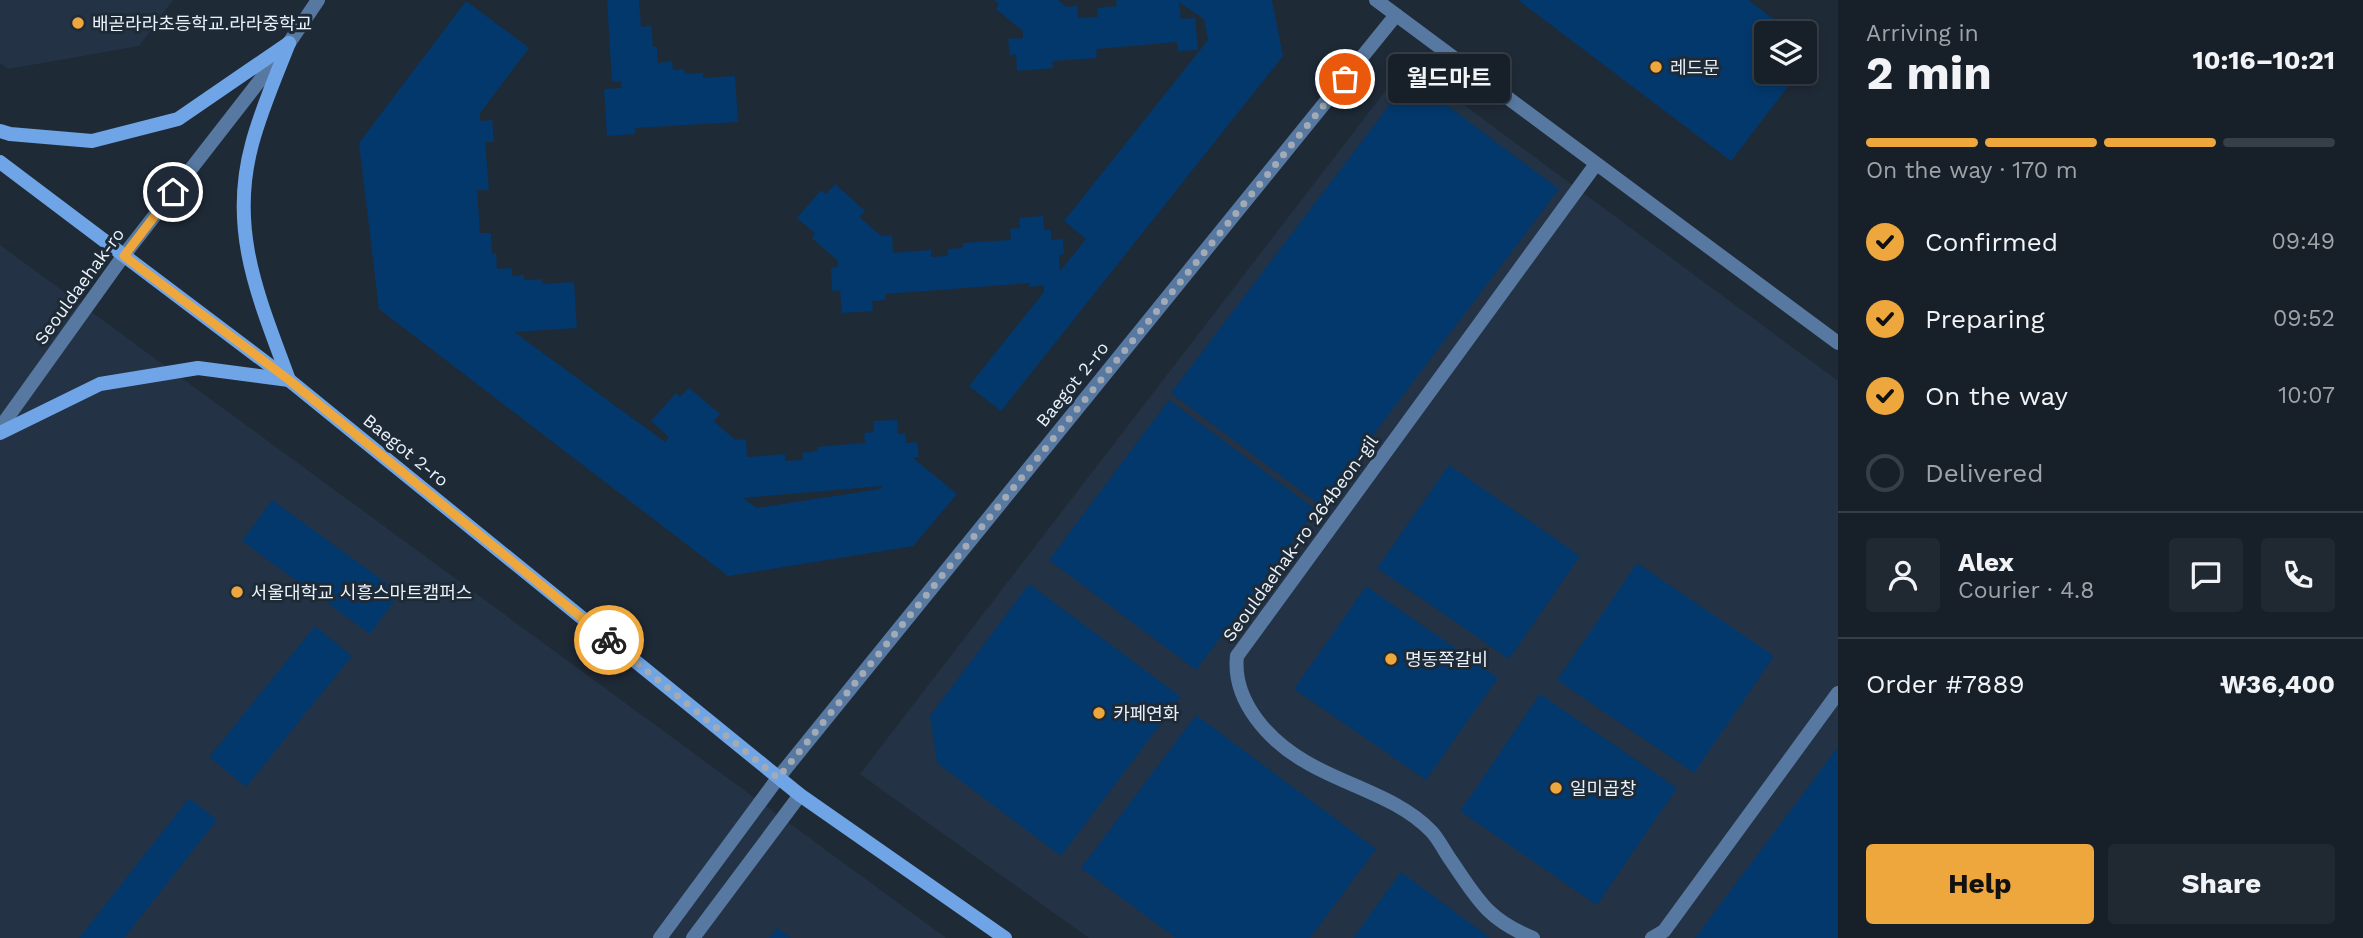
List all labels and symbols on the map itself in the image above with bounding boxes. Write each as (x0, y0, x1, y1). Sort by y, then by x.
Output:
place label: 배곧라라초등학교.라라중학교 (92, 13, 312, 34)
marker: 배곧라라초등학교.라라중학교 (70, 15, 86, 31)
pin (1315, 49, 1375, 109)
callout: 월드마트 (1387, 55, 1510, 104)
place label: 레드문 (1670, 57, 1720, 78)
marker: 레드문 (1648, 59, 1664, 75)
pin (143, 162, 203, 222)
street label: Seouldaehak-ro (30, 224, 128, 348)
street label: Baegot 2-ro (1031, 337, 1113, 431)
street label: Baegot 2-ro (359, 409, 453, 491)
street label: Seouldaehak-ro 264beon-gil (1218, 430, 1382, 645)
place label: 서울대학교 시흥스마트캠퍼스 (251, 582, 472, 603)
marker: 서울대학교 시흥스마트캠퍼스 (229, 584, 245, 600)
courier (574, 605, 644, 675)
place label: 명동쪽갈비 (1405, 649, 1488, 670)
marker: 명동쪽갈비 (1383, 651, 1399, 667)
place label: 카페연화 (1113, 703, 1179, 724)
marker: 카페연화 (1091, 705, 1107, 721)
place label: 일미곱창 (1570, 778, 1636, 799)
marker: 일미곱창 (1548, 780, 1564, 796)

